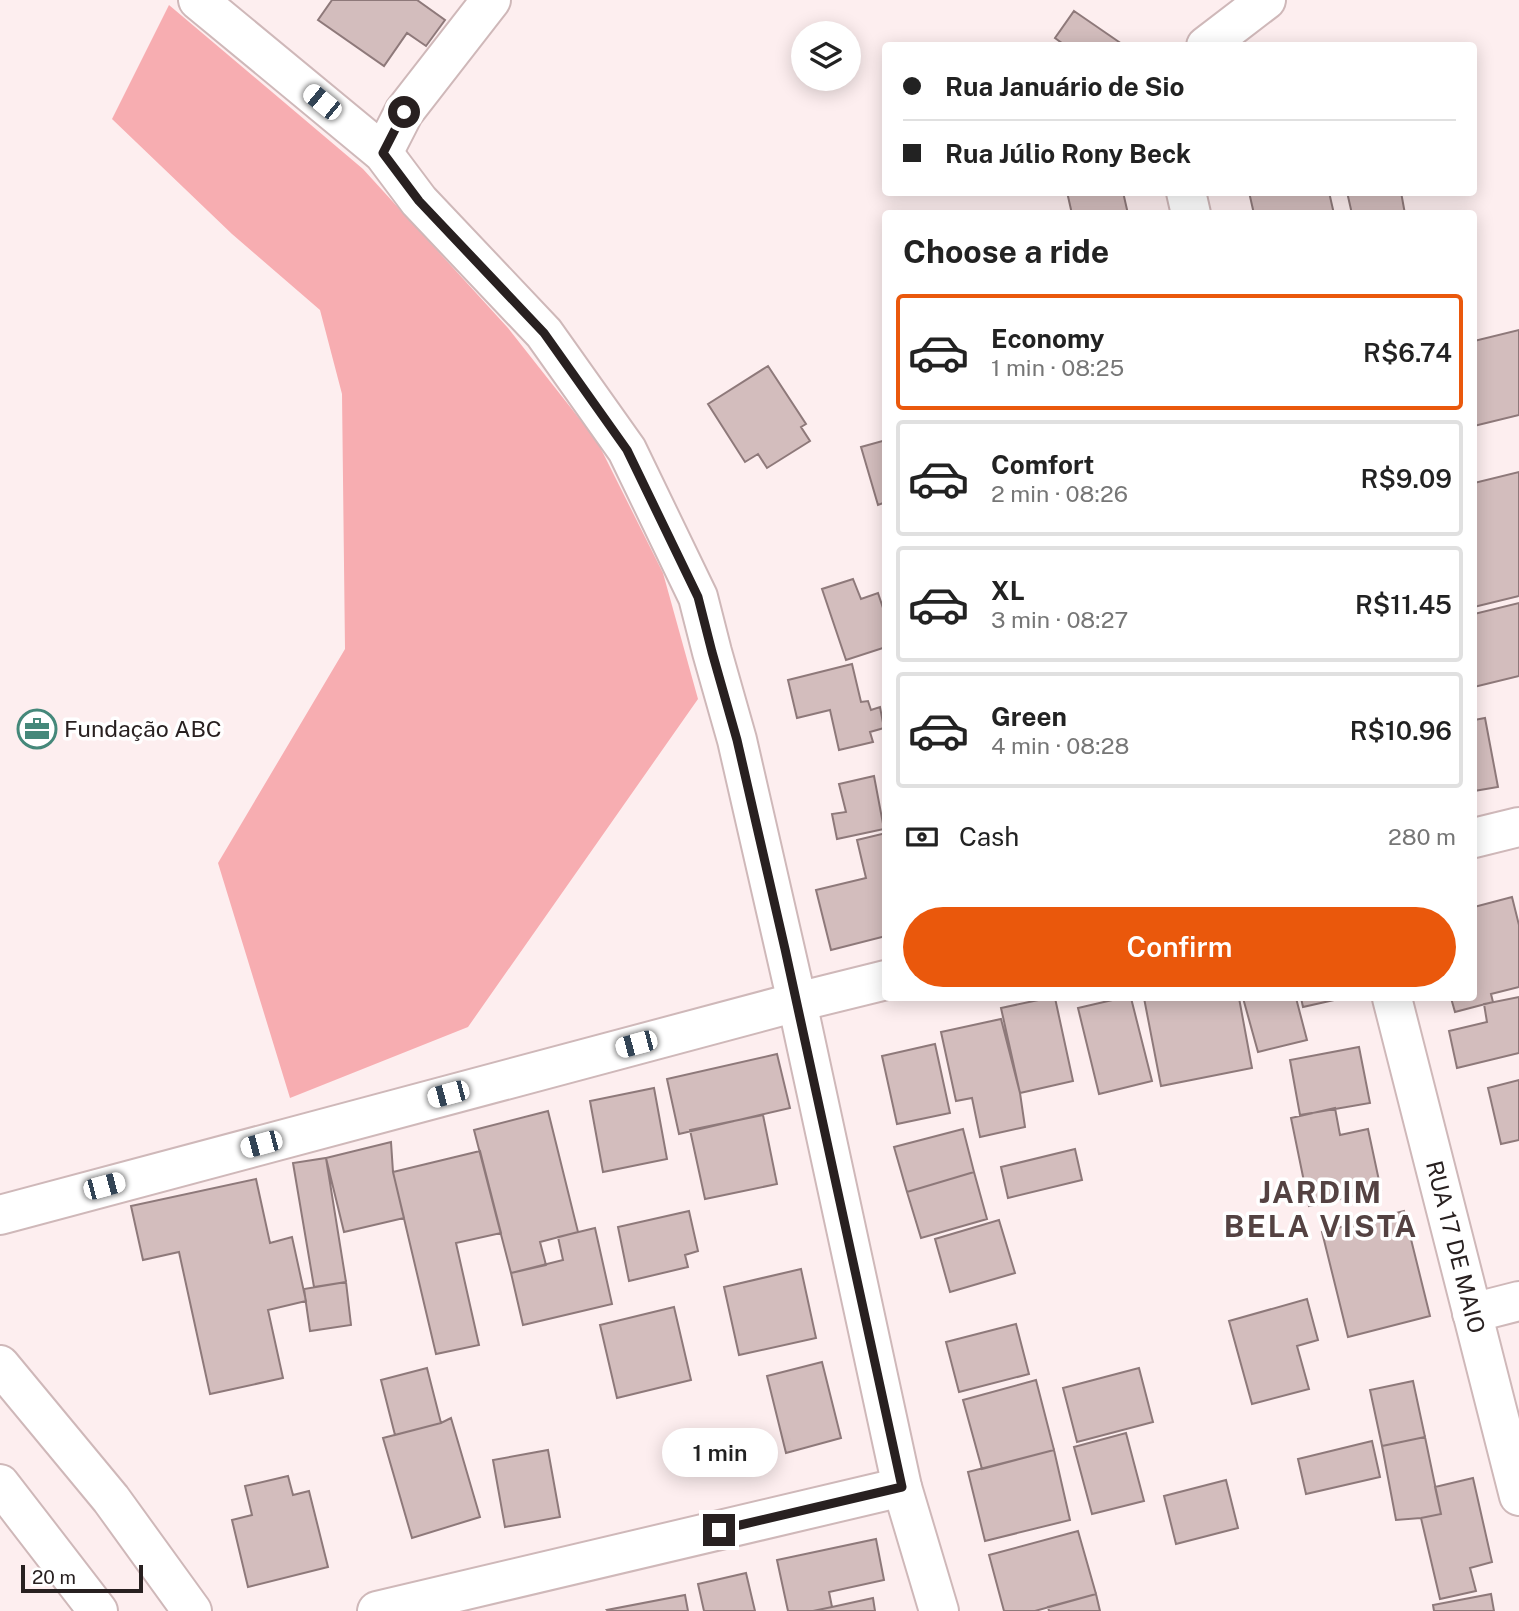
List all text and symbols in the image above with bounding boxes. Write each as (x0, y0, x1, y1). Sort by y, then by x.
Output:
map controls (791, 21, 861, 91)
button: layers (791, 21, 861, 91)
text: Rua Januário de Sio (945, 71, 1185, 102)
car (300, 81, 345, 123)
route start (388, 96, 420, 128)
text: Rua Júlio Rony Beck (945, 138, 1191, 169)
text: Choose a ride (903, 233, 1109, 270)
icon: car (907, 321, 970, 384)
text: Economy (991, 323, 1104, 354)
text: R$6.74 (1363, 337, 1452, 368)
text: 1 min · 08:25 (991, 354, 1124, 381)
icon: car (907, 447, 970, 510)
text: Comfort (991, 449, 1094, 480)
text: R$9.09 (1361, 463, 1452, 494)
text: 2 min · 08:26 (991, 480, 1128, 507)
icon: car (907, 573, 970, 636)
text: XL (991, 575, 1025, 606)
text: R$11.45 (1355, 589, 1452, 620)
text: 3 min · 08:27 (991, 606, 1128, 633)
icon: car (907, 699, 970, 762)
text: Green (991, 701, 1067, 732)
office icon: Fundação ABC (16, 708, 58, 750)
place label: Fundação ABC (64, 715, 222, 742)
text: R$10.96 (1350, 715, 1452, 746)
text: 4 min · 08:28 (991, 732, 1129, 759)
icon: cash (903, 818, 941, 856)
text: Cash (959, 821, 1019, 852)
text: 280 m (1388, 823, 1456, 850)
button: Confirm (903, 907, 1456, 987)
car (613, 1028, 660, 1060)
car (425, 1078, 472, 1110)
car (238, 1128, 285, 1160)
street label: RUA 17 DE MAIO (1421, 1158, 1491, 1336)
car (81, 1170, 128, 1202)
district label: JARDIM BELA VISTA (1224, 1174, 1418, 1244)
callout: 1 min (661, 1428, 777, 1478)
text: 1 min (693, 1439, 747, 1466)
route end (703, 1514, 735, 1546)
scale bar (21, 1562, 144, 1594)
text: 20 m (32, 1566, 76, 1588)

